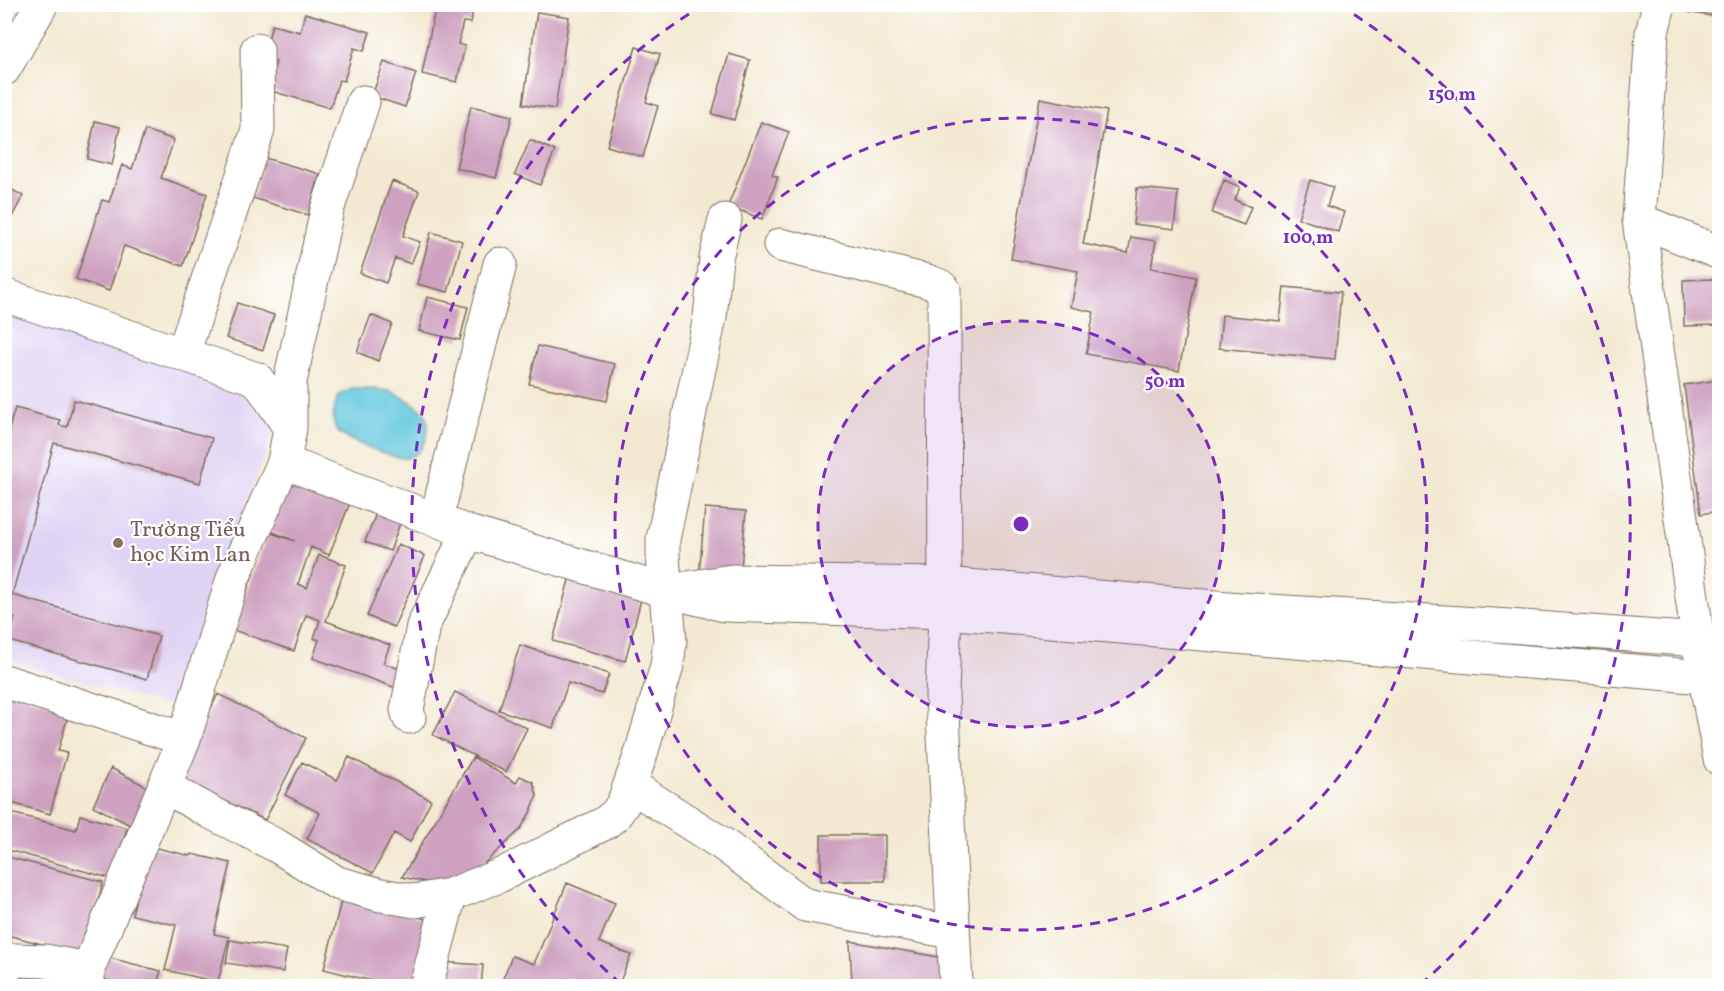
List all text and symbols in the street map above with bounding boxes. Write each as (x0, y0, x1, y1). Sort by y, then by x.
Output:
text: 150 m (1428, 83, 1476, 108)
text: 100 m (1283, 226, 1333, 251)
text: 50 m (1145, 370, 1185, 395)
centre of rings (1011, 514, 1031, 534)
place label: Trường Tiểu học Kim Lan (130, 515, 251, 571)
marker: Trường Tiểu học Kim Lan (111, 536, 125, 550)

